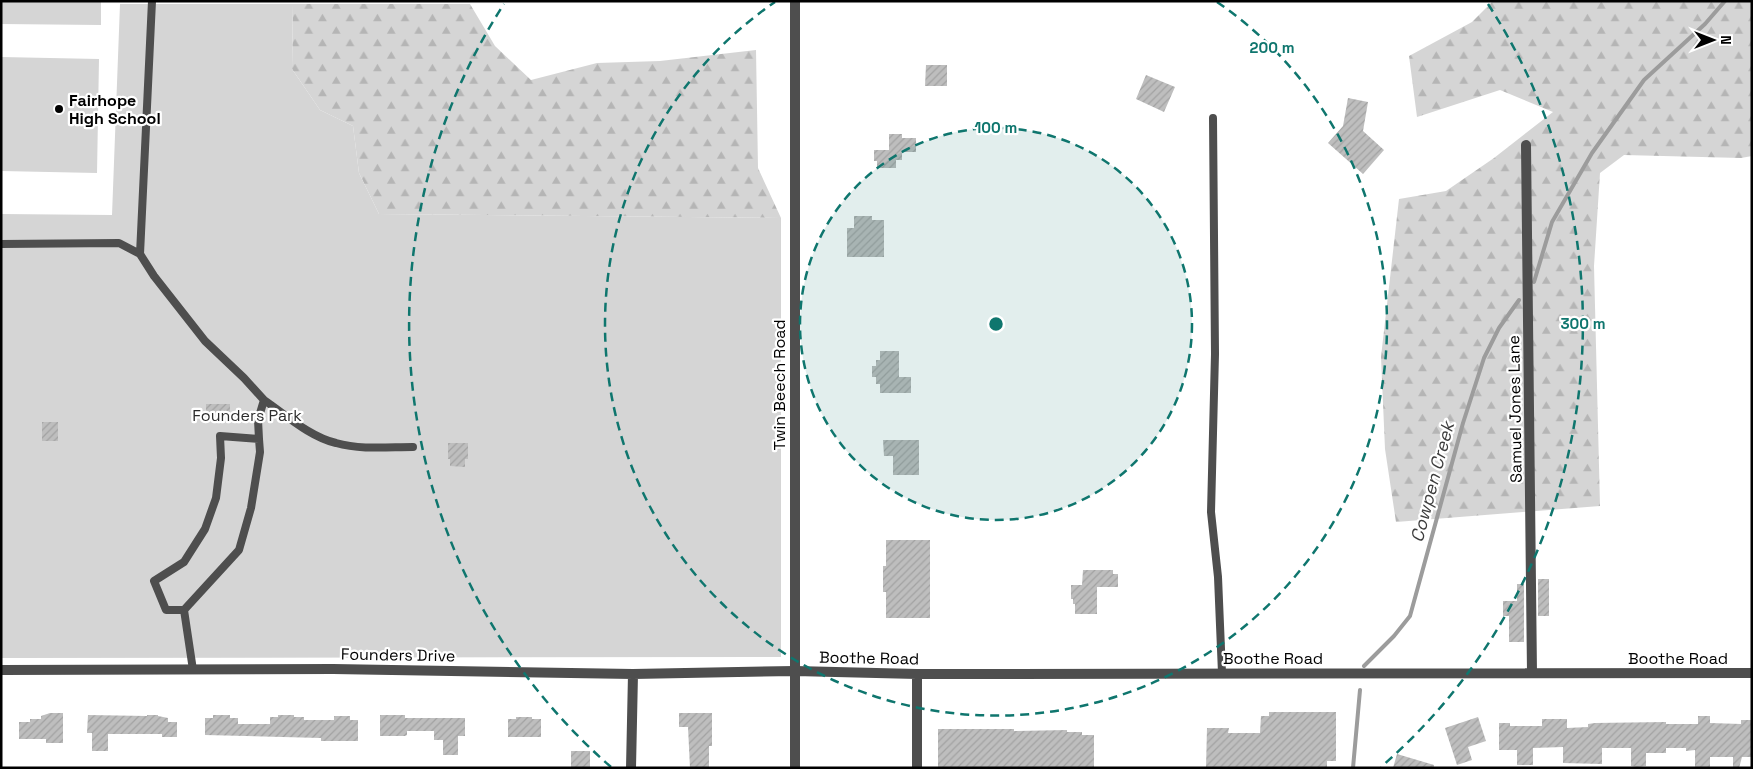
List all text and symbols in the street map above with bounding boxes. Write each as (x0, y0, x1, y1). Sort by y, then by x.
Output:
north arrow (1688, 15, 1738, 65)
text: N (1717, 35, 1735, 45)
text: 200 m (1250, 38, 1294, 57)
place label: Fairhope High School (69, 90, 161, 129)
marker: Fairhope High School (53, 103, 65, 115)
text: 100 m (975, 118, 1017, 137)
text: 300 m (1560, 314, 1606, 333)
centre of rings (987, 315, 1005, 333)
street label: Twin Beech Road (769, 319, 790, 451)
street label: Samuel Jones Lane (1503, 335, 1527, 483)
park label: Founders Park (192, 405, 302, 426)
water label: Cowpen Creek (1405, 417, 1460, 545)
street label: Founders Drive (341, 644, 455, 666)
street label: Boothe Road (819, 647, 919, 669)
street label: Boothe Road (1223, 648, 1323, 669)
street label: Boothe Road (1628, 648, 1728, 669)

